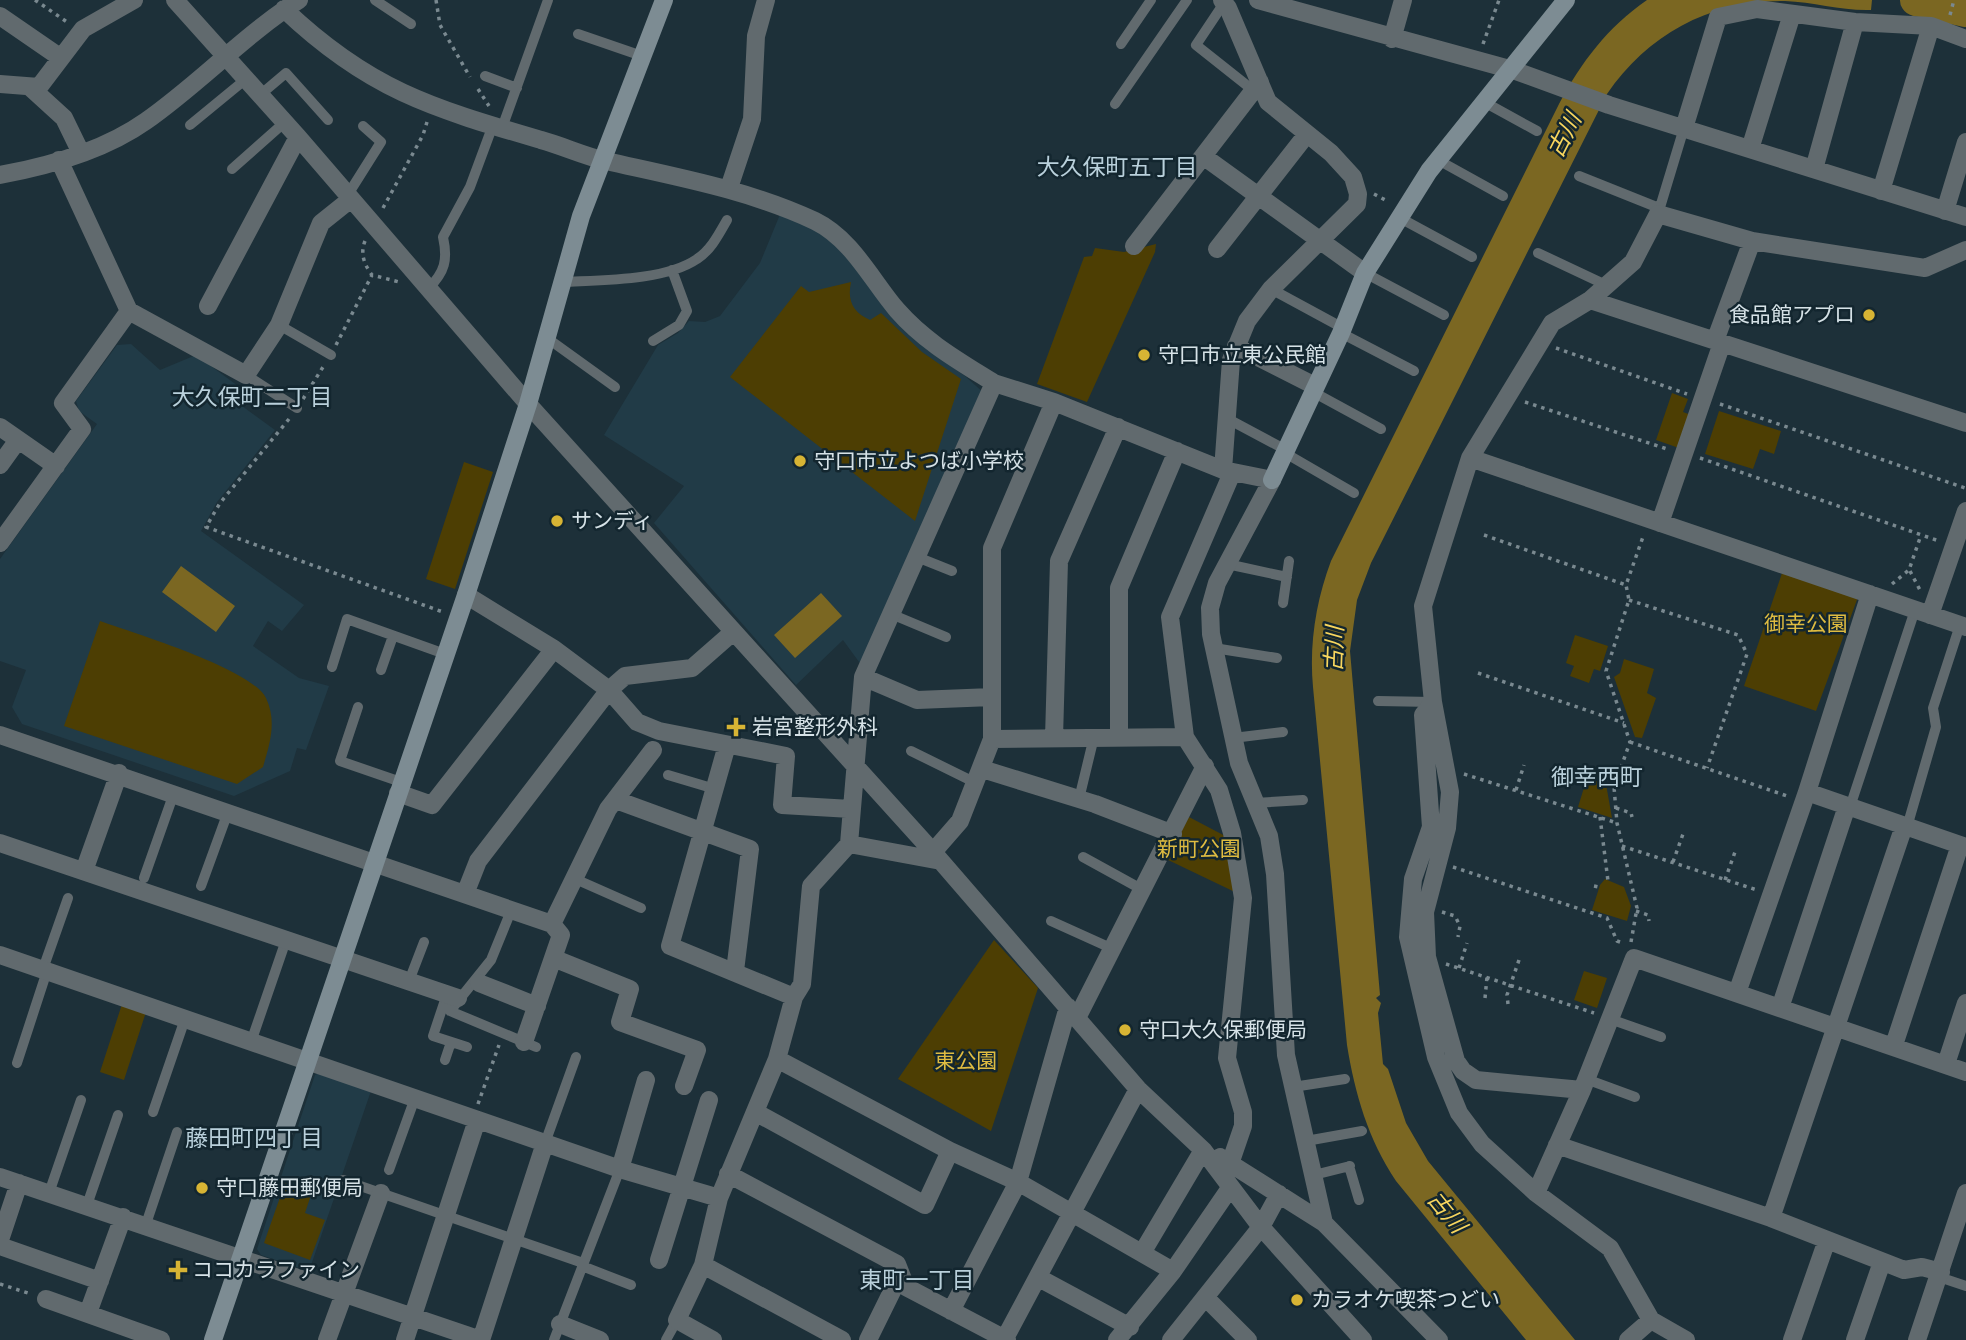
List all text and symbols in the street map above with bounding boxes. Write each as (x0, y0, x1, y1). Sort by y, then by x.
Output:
water label: 古川 (1541, 105, 1588, 162)
district label: 大久保町五丁目 (1037, 153, 1198, 181)
place label: 食品館アプロ (1729, 302, 1855, 327)
marker: 食品館アプロ (1861, 307, 1877, 323)
place label: 守口市立東公民館 (1158, 342, 1326, 367)
marker: 守口市立東公民館 (1136, 347, 1152, 363)
district label: 大久保町二丁目 (172, 383, 333, 411)
place label: 守口市立よつば小学校 (814, 448, 1024, 473)
marker: 守口市立よつば小学校 (792, 453, 808, 469)
place label: サンディ (571, 508, 654, 533)
marker: サンディ (549, 513, 565, 529)
park label: 御幸公園 (1764, 611, 1848, 636)
water label: 古川 (1319, 623, 1349, 672)
place label: 岩宮整形外科 (752, 714, 878, 739)
marker: 岩宮整形外科 (726, 717, 746, 737)
district label: 御幸西町 (1551, 763, 1643, 791)
park label: 新町公園 (1157, 836, 1241, 861)
place label: 守口大久保郵便局 (1139, 1017, 1307, 1042)
marker: 守口大久保郵便局 (1117, 1022, 1133, 1038)
park label: 東公園 (935, 1048, 998, 1073)
district label: 藤田町四丁目 (185, 1124, 323, 1152)
place label: 守口藤田郵便局 (216, 1175, 363, 1200)
marker: 守口藤田郵便局 (194, 1180, 210, 1196)
water label: 古川 (1422, 1185, 1474, 1241)
place label: ココカラファイン (192, 1257, 360, 1282)
marker: ココカラファイン (170, 1262, 186, 1278)
district label: 東町一丁目 (860, 1266, 975, 1294)
place label: カラオケ喫茶つどい (1311, 1287, 1500, 1312)
marker: カラオケ喫茶つどい (1289, 1292, 1305, 1308)

